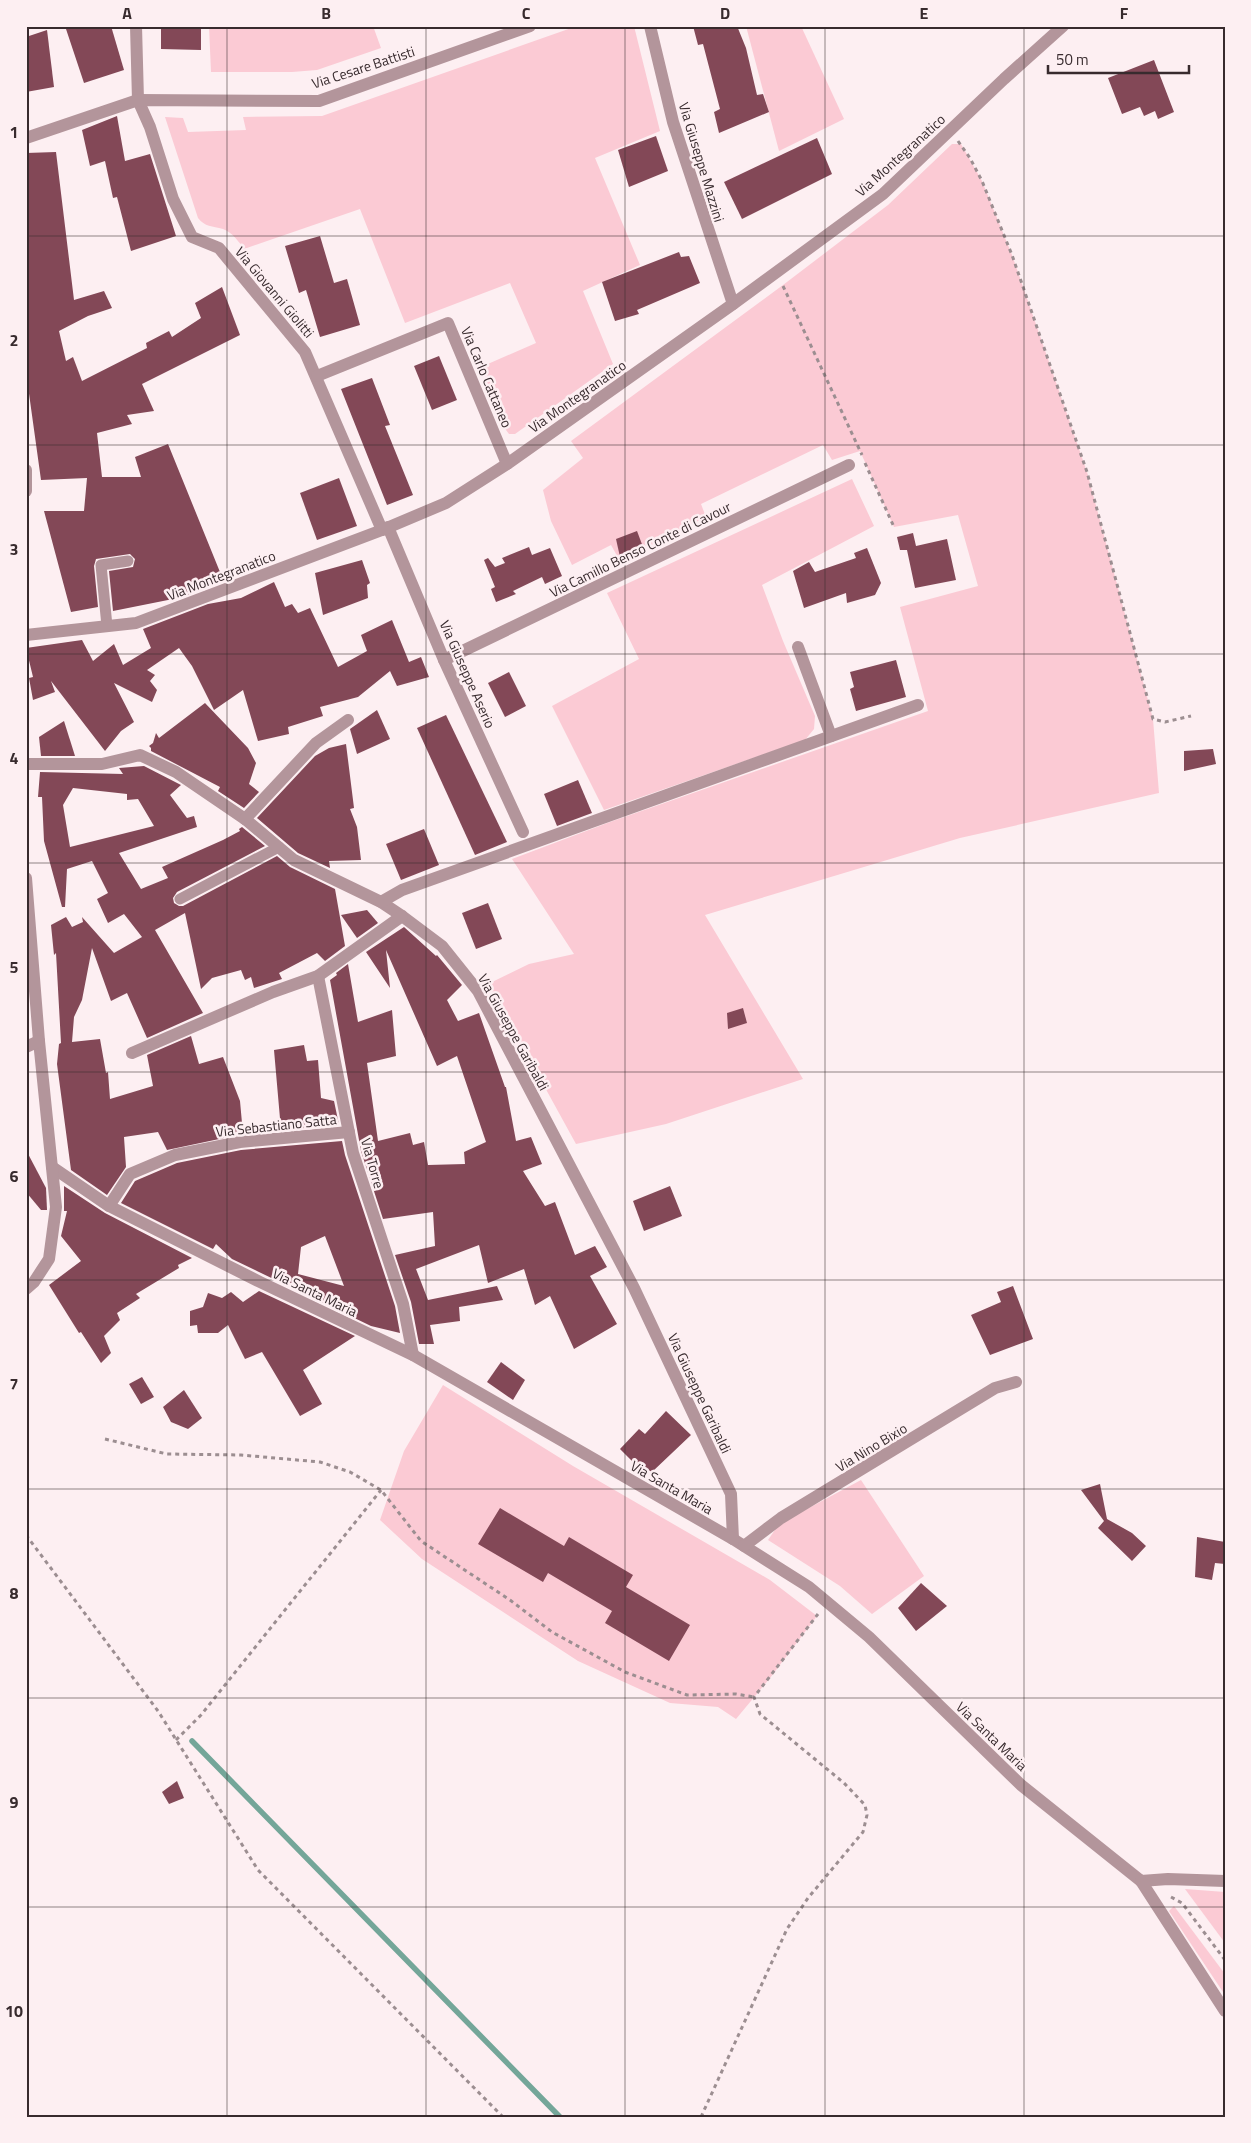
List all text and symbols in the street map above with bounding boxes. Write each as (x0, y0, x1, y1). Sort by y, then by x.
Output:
text: A (122, 1, 132, 25)
text: B (321, 1, 331, 25)
text: C (522, 1, 531, 25)
text: D (720, 1, 730, 25)
text: E (920, 1, 929, 25)
text: F (1120, 1, 1129, 25)
street label: Via Cesare Battisti (309, 40, 417, 94)
scale bar (1048, 42, 1190, 74)
text: 50 m (1056, 48, 1089, 71)
street label: Via Giuseppe Mazzini (674, 100, 730, 224)
street label: Via Montegranatico (850, 109, 950, 201)
text: 1 (10, 120, 18, 144)
street label: Via Giovanni Giolitti (231, 242, 319, 342)
street label: Via Carlo Cattaneo (456, 323, 518, 431)
text: 2 (10, 328, 18, 352)
street label: Via Montegranatico (524, 354, 630, 438)
street label: Via Camillo Benso Conte di Cavour (546, 496, 734, 602)
text: 3 (10, 537, 18, 561)
street label: Via Montegranatico (164, 545, 278, 605)
street label: Via Giuseppe Aserio (435, 617, 501, 731)
text: 4 (10, 746, 19, 770)
text: 5 (10, 955, 19, 979)
street label: Via Giuseppe Garibaldi (473, 970, 555, 1094)
street label: Via Sebastiano Satta (215, 1108, 337, 1142)
street label: Via Torre (356, 1135, 390, 1191)
text: 6 (10, 1164, 19, 1188)
street label: Via Santa Maria (269, 1262, 361, 1322)
street label: Via Giuseppe Garibaldi (663, 1329, 737, 1457)
text: 7 (10, 1372, 18, 1396)
street label: Via Nino Bixio (831, 1417, 911, 1477)
street label: Via Santa Maria (627, 1455, 717, 1519)
text: 8 (10, 1581, 19, 1605)
street label: Via Santa Maria (952, 1696, 1032, 1776)
text: 9 (10, 1790, 19, 1814)
text: 10 (5, 1999, 23, 2023)

